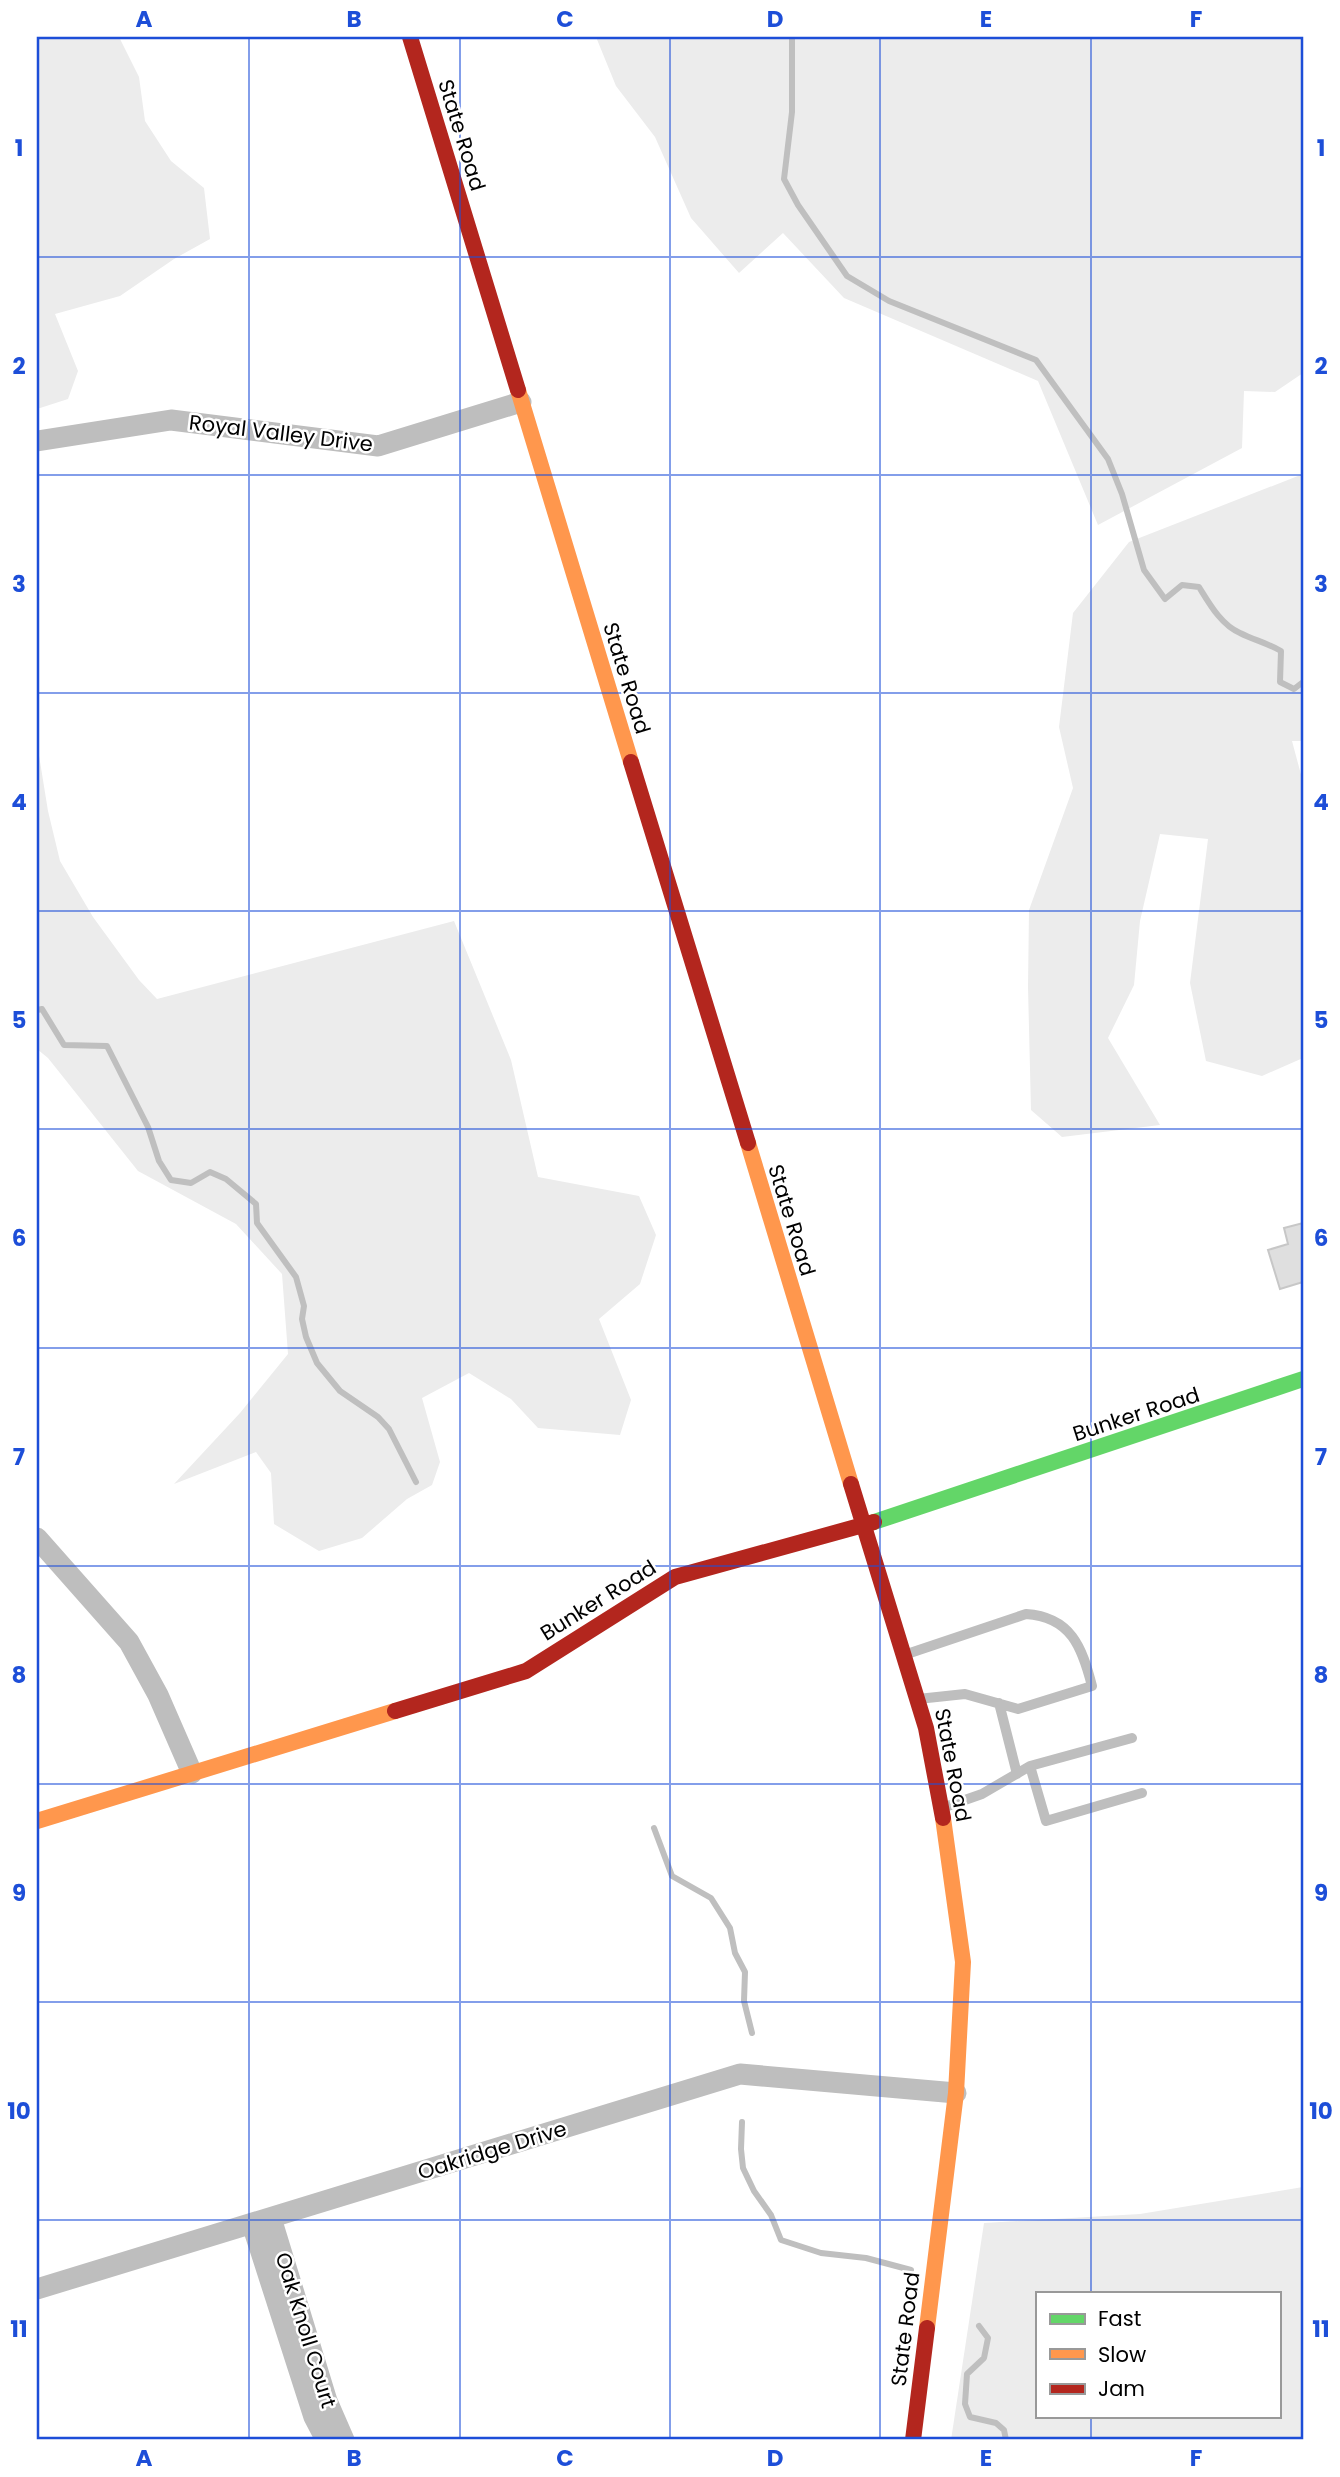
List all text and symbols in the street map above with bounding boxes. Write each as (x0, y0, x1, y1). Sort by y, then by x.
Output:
text: A (136, 3, 153, 35)
text: B (346, 3, 362, 35)
text: C (556, 3, 574, 35)
text: D (767, 3, 783, 35)
text: E (980, 3, 992, 35)
text: F (1190, 3, 1202, 35)
street label: State Road (431, 76, 493, 194)
text: 1 (15, 132, 23, 164)
text: 1 (1317, 132, 1325, 164)
text: 2 (12, 350, 26, 382)
text: 2 (1314, 350, 1328, 382)
street label: Royal Valley Drive (188, 407, 374, 459)
text: 3 (12, 568, 26, 600)
text: 3 (1314, 568, 1328, 600)
street label: State Road (596, 619, 658, 737)
text: 4 (11, 786, 27, 818)
text: 4 (1313, 786, 1329, 818)
text: 5 (12, 1004, 26, 1036)
text: 5 (1314, 1004, 1328, 1036)
street label: State Road (761, 1161, 823, 1279)
text: 6 (12, 1222, 26, 1254)
text: 6 (1314, 1222, 1328, 1254)
street label: Bunker Road (1069, 1380, 1203, 1448)
text: 7 (13, 1441, 25, 1473)
text: 7 (1315, 1441, 1327, 1473)
street label: Bunker Road (534, 1553, 662, 1647)
text: 8 (12, 1659, 26, 1691)
text: 8 (1314, 1659, 1328, 1691)
street label: State Road (928, 1706, 978, 1824)
text: 9 (12, 1877, 26, 1909)
text: 9 (1314, 1877, 1328, 1909)
text: 10 (7, 2095, 31, 2127)
text: 10 (1309, 2095, 1333, 2127)
street label: Oakridge Drive (414, 2114, 570, 2186)
street label: Oak Knoll Court (269, 2249, 343, 2411)
street label: State Road (884, 2270, 926, 2388)
legend (1036, 2292, 1280, 2418)
text: Fast (1098, 2304, 1141, 2333)
text: 11 (10, 2313, 28, 2345)
text: 11 (1312, 2313, 1330, 2345)
text: Slow (1098, 2340, 1146, 2369)
text: Jam (1098, 2374, 1145, 2403)
text: A (136, 2442, 153, 2474)
text: B (346, 2442, 362, 2474)
text: C (556, 2442, 574, 2474)
text: D (767, 2442, 783, 2474)
text: E (980, 2442, 992, 2474)
text: F (1190, 2442, 1202, 2474)

